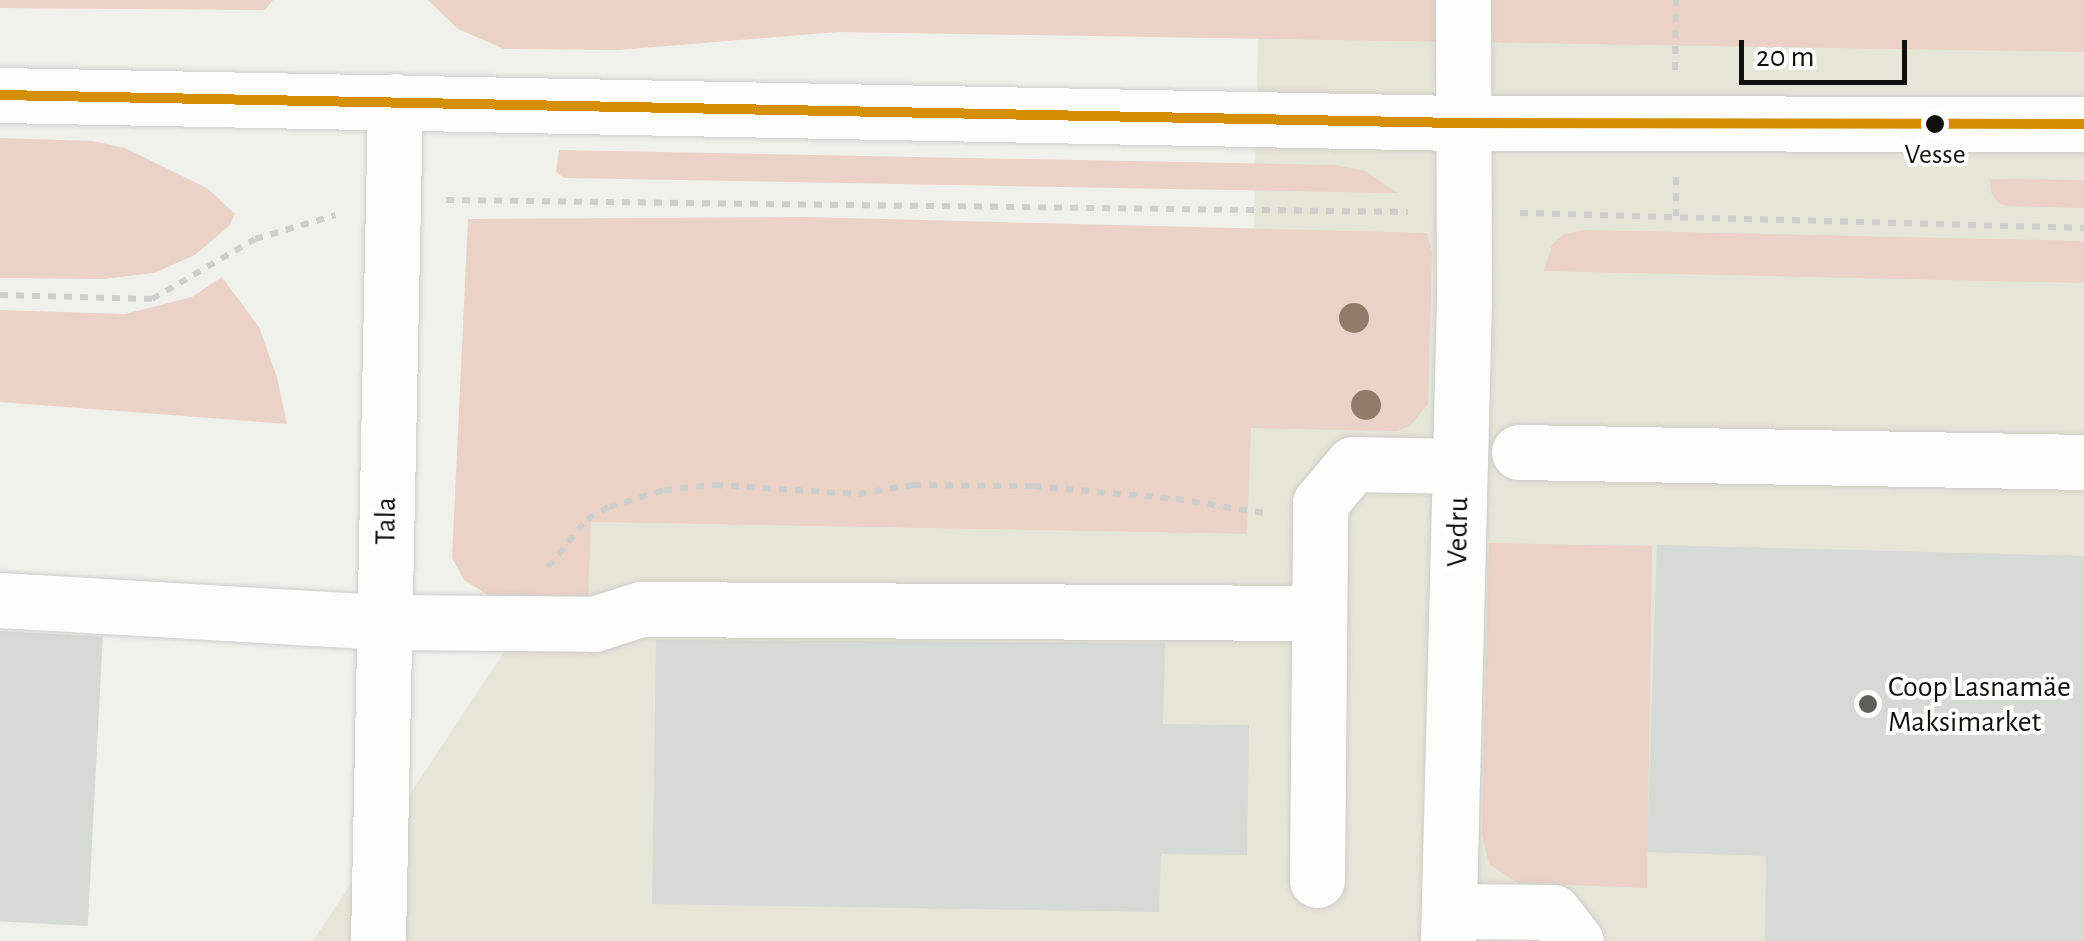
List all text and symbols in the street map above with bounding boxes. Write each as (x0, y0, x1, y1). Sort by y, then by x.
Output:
scale bar (1744, 20, 1912, 82)
text: 20 m (1756, 42, 1814, 72)
marker: Vesse (1925, 114, 1945, 134)
place label: Vesse (1904, 138, 1966, 172)
street label: Tala (368, 497, 404, 545)
street label: Vedru (1439, 497, 1477, 567)
place label: Coop Lasnamäe Maksimarket (1888, 669, 2071, 740)
marker: Coop Lasnamäe Maksimarket (1857, 693, 1879, 715)

